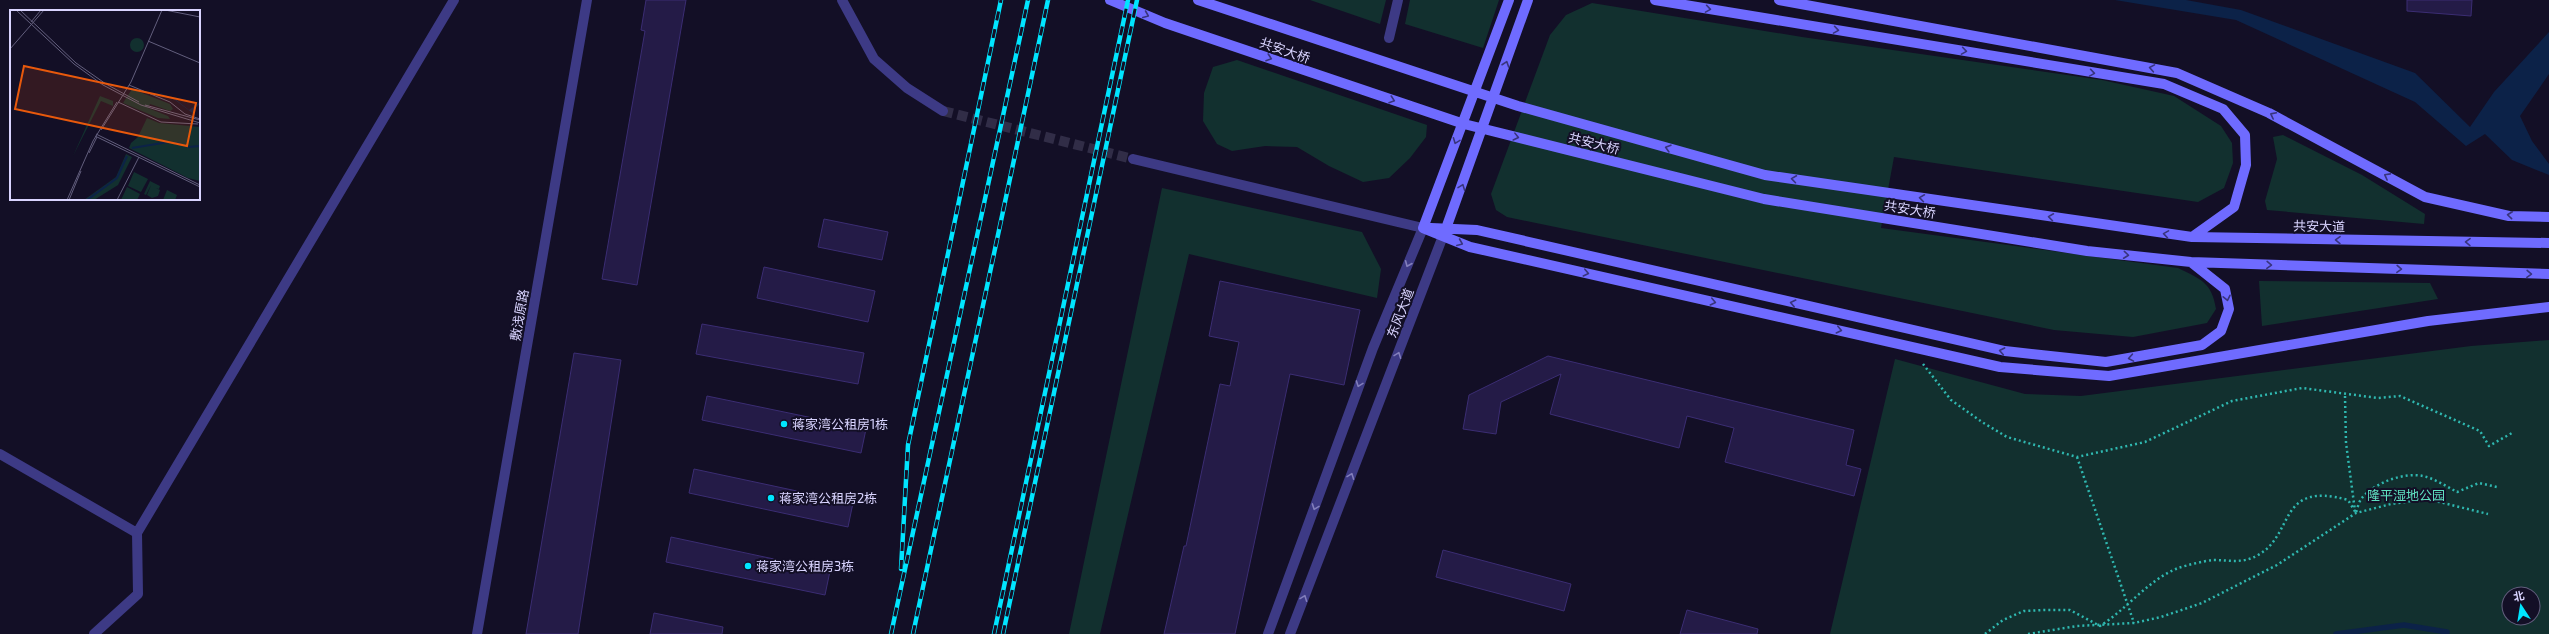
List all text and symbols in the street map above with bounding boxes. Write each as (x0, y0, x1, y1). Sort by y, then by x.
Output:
one-way arrow (1704, 4, 1711, 13)
inset map (10, 10, 200, 200)
one-way arrow (1142, 11, 1149, 19)
one-way arrow (1833, 25, 1839, 34)
street label: 共安大桥 (1258, 34, 1312, 66)
one-way arrow (1961, 46, 1967, 55)
one-way arrow (1265, 54, 1272, 62)
one-way arrow (1501, 61, 1510, 68)
one-way arrow (2149, 65, 2155, 73)
one-way arrow (2089, 68, 2095, 76)
one-way arrow (1388, 95, 1395, 104)
one-way arrow (2269, 113, 2277, 120)
street label: 共安大桥 (1567, 129, 1621, 157)
one-way arrow (1513, 132, 1520, 141)
one-way arrow (1452, 138, 1460, 145)
one-way arrow (1664, 144, 1671, 153)
one-way arrow (2384, 174, 2391, 181)
one-way arrow (1791, 175, 1797, 184)
one-way arrow (1458, 183, 1466, 190)
one-way arrow (1919, 194, 1925, 203)
street label: 共安大桥 (1883, 197, 1937, 221)
one-way arrow (2507, 211, 2513, 220)
one-way arrow (2048, 213, 2054, 222)
street label: 共安大道 (2293, 218, 2345, 234)
one-way arrow (2163, 230, 2169, 239)
one-way arrow (2335, 236, 2341, 244)
one-way arrow (1456, 238, 1463, 246)
one-way arrow (2465, 238, 2471, 246)
one-way arrow (2123, 250, 2129, 259)
one-way arrow (1405, 260, 1413, 267)
one-way arrow (2266, 261, 2272, 269)
one-way arrow (2396, 265, 2402, 274)
one-way arrow (1583, 269, 1589, 277)
one-way arrow (2526, 269, 2532, 278)
street label: 东风大道 (1383, 286, 1417, 340)
street label: 敷浅原路 (507, 288, 531, 342)
one-way arrow (2222, 295, 2230, 302)
one-way arrow (1709, 297, 1716, 305)
one-way arrow (1790, 299, 1796, 307)
one-way arrow (1836, 326, 1843, 334)
one-way arrow (1999, 347, 2005, 355)
one-way arrow (1393, 352, 1401, 359)
one-way arrow (2128, 353, 2134, 361)
one-way arrow (1356, 381, 1364, 388)
place label: 蒋家湾公租房1栋 (792, 416, 888, 432)
marker: 蒋家湾公租房1栋 (779, 419, 789, 429)
one-way arrow (1346, 473, 1354, 480)
park label: 隆平湿地公园 (2367, 487, 2445, 503)
place label: 蒋家湾公租房2栋 (779, 490, 877, 506)
marker: 蒋家湾公租房2栋 (766, 493, 776, 503)
one-way arrow (1311, 503, 1319, 510)
place label: 蒋家湾公租房3栋 (756, 558, 854, 574)
marker: 蒋家湾公租房3栋 (743, 561, 753, 571)
north arrow (2501, 586, 2541, 626)
text: 北 (2512, 588, 2526, 603)
one-way arrow (1300, 594, 1308, 601)

